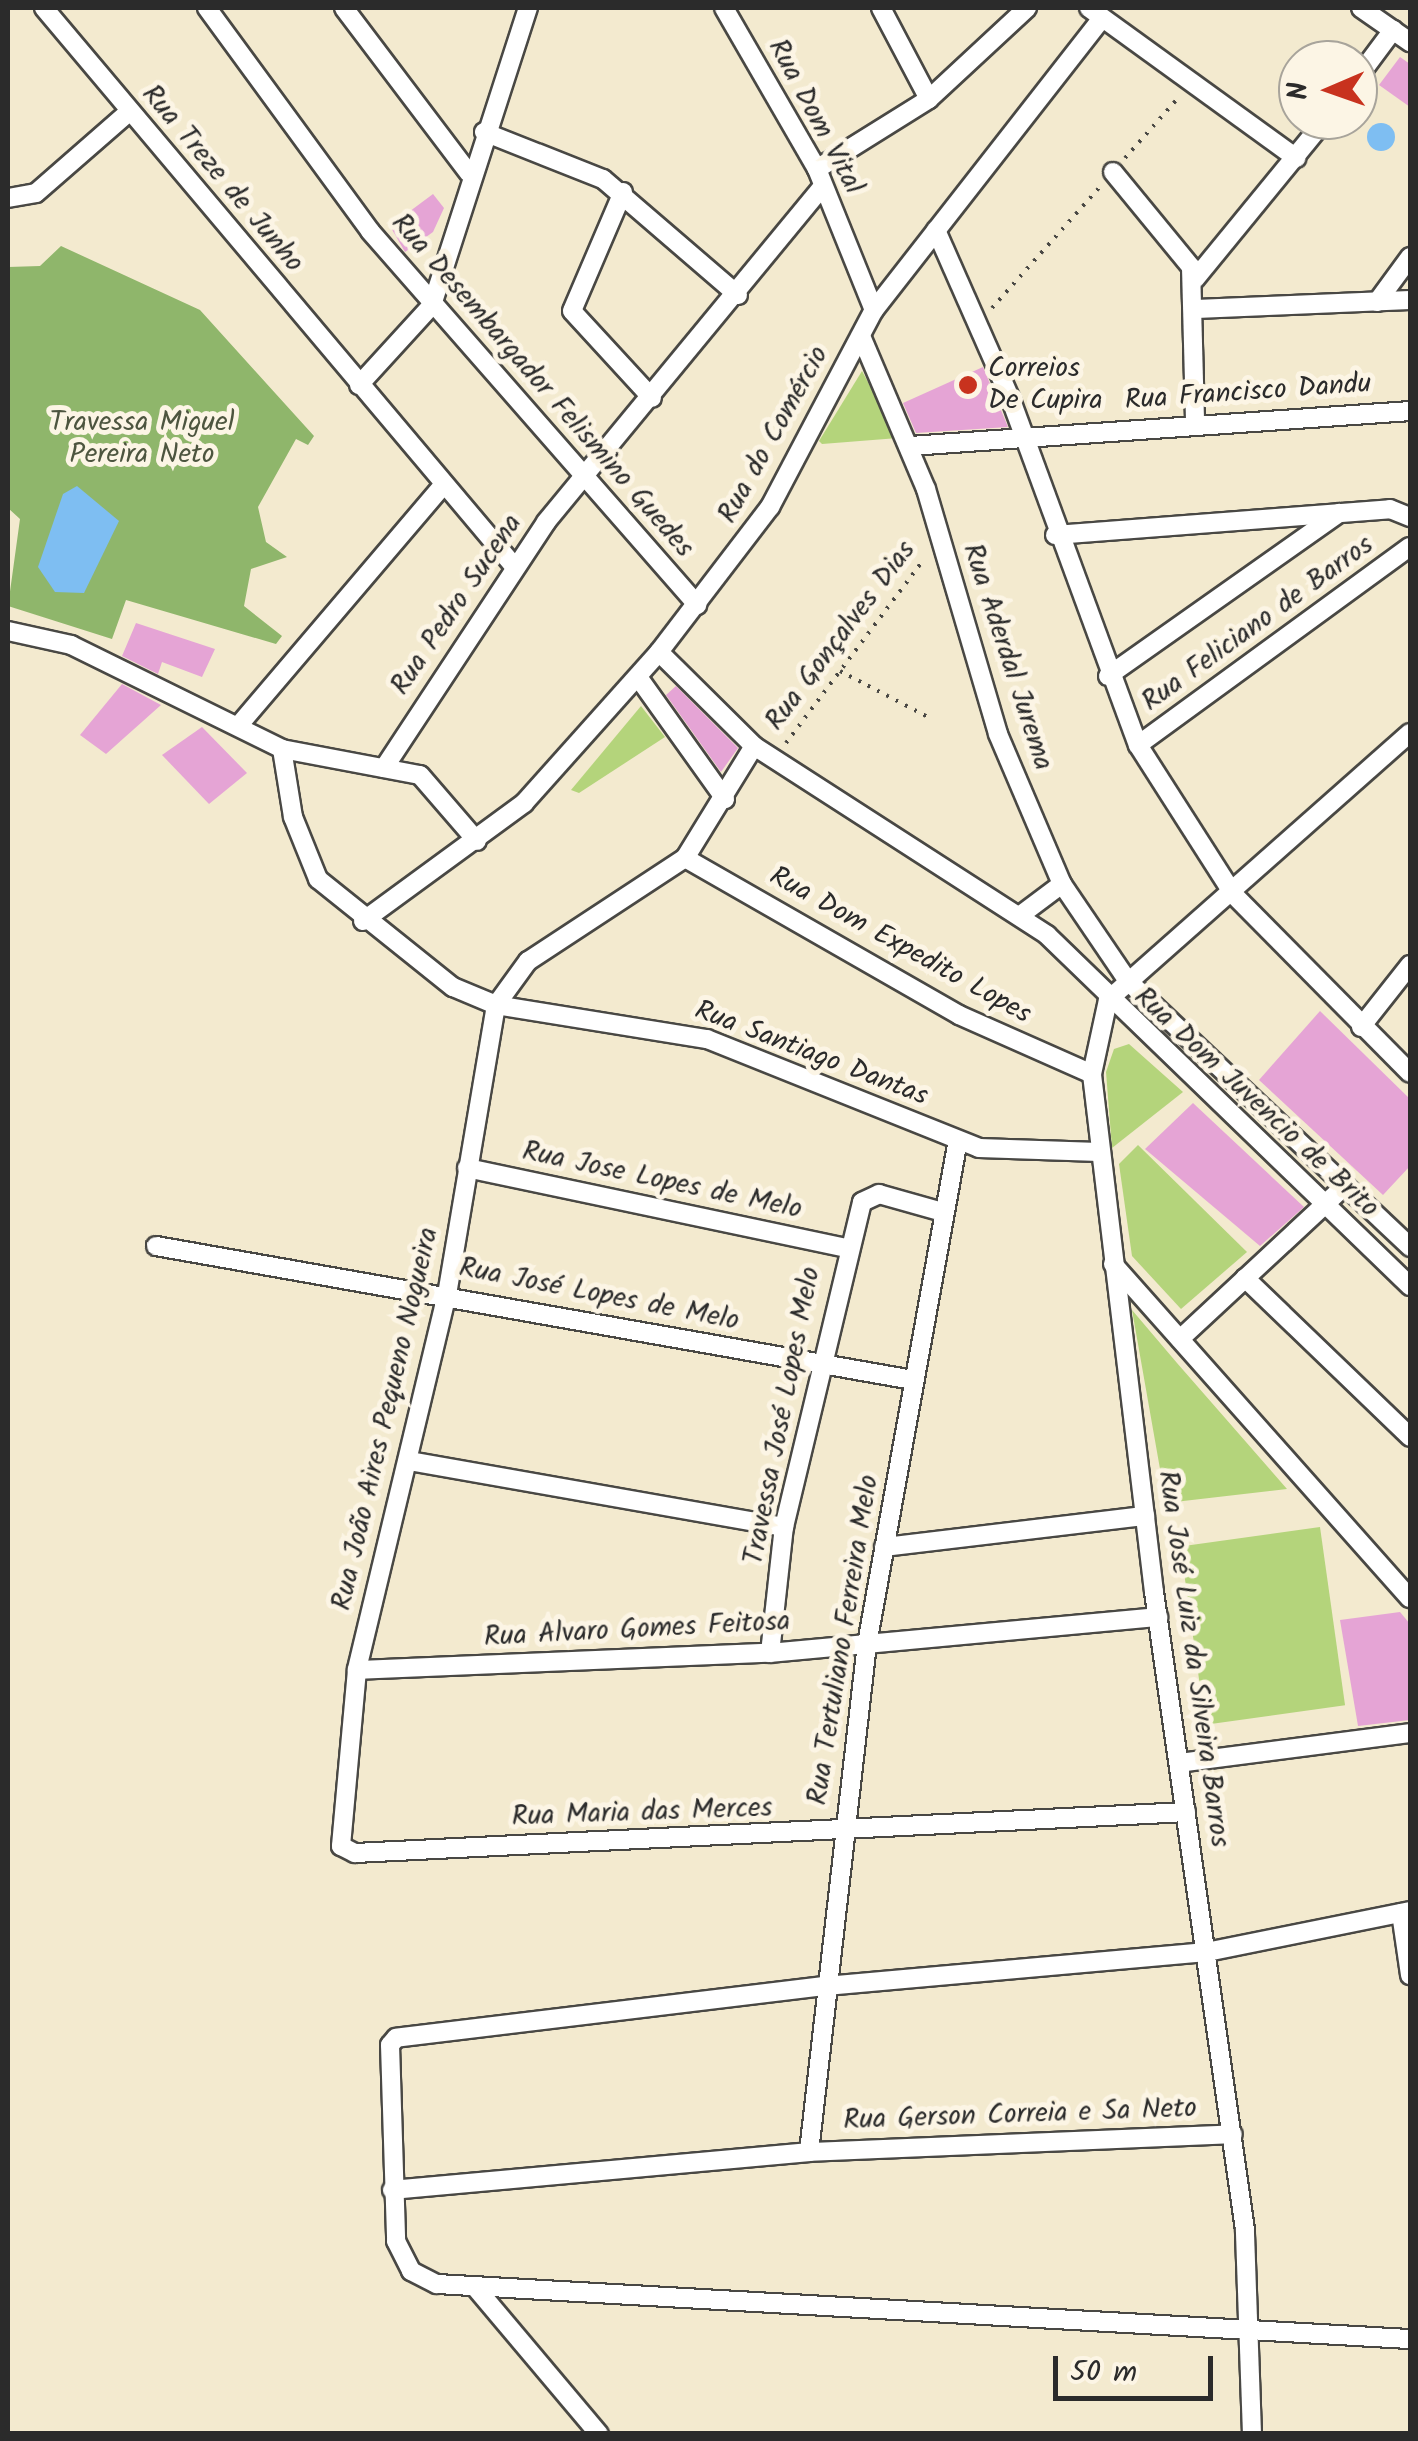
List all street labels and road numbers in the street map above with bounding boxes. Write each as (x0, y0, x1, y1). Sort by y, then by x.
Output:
street label: Rua Dom Vital (760, 34, 870, 200)
street label: Rua Treze de Junho (134, 79, 310, 279)
street label: Rua Desembargador Felismino Guedes (384, 207, 700, 565)
street label: Rua do Comércio (712, 341, 836, 529)
street label: Rua Francisco Dandu (1124, 368, 1372, 418)
street label: Rua Pedro Sucena (384, 508, 530, 702)
street label: Rua Feliciano de Barros (1136, 529, 1380, 719)
street label: Rua Gonçalves Dias (759, 535, 923, 737)
street label: Rua Aderdal Jurema (955, 540, 1059, 774)
street label: Rua Dom Expedito Lopes (763, 860, 1037, 1032)
street label: Rua Dom Juvencio de Brito (1127, 981, 1385, 1225)
street label: Rua Santiago Dantas (690, 994, 932, 1114)
street label: Rua Jose Lopes de Melo (519, 1135, 805, 1227)
street label: Rua João Aires Pequeno Nogueira (326, 1224, 446, 1614)
street label: Rua José Lopes de Melo (456, 1251, 742, 1339)
street label: Travessa José Lopes Melo (738, 1264, 828, 1568)
street label: Rua José Luiz da Silveira Barros (1150, 1469, 1236, 1849)
street label: Rua Tertuliano Ferreira Melo (801, 1473, 887, 1807)
street label: Rua Alvaro Gomes Feitosa (483, 1605, 791, 1655)
street label: Rua Maria das Merces (511, 1792, 773, 1834)
street label: Rua Gerson Correia e Sa Neto (843, 2092, 1197, 2138)

